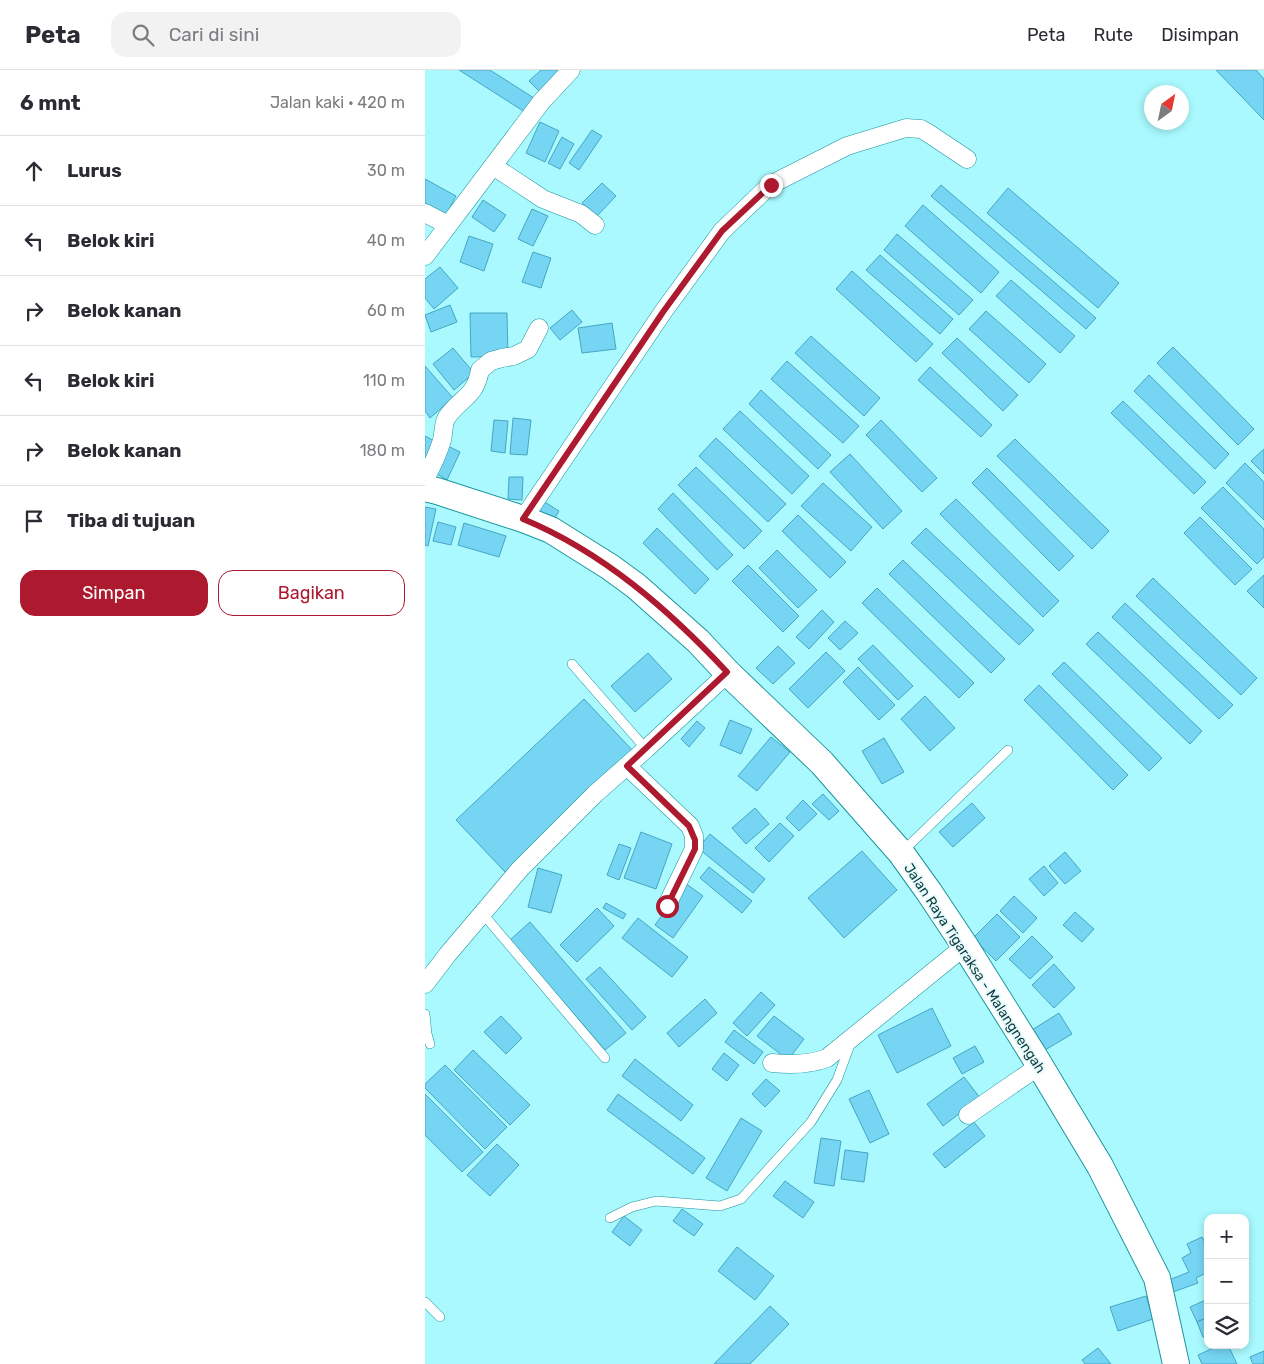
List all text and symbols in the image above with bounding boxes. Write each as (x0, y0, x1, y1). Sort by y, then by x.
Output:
search box (111, 12, 461, 57)
text: Peta (25, 21, 81, 49)
icon: search (129, 21, 157, 49)
text: Cari di sini (169, 23, 259, 46)
text: Peta (1027, 24, 1065, 46)
text: Rute (1093, 24, 1133, 46)
text: Disimpan (1161, 24, 1239, 46)
north arrow (1144, 85, 1189, 130)
text: 6 mnt (20, 90, 81, 115)
text: Jalan kaki · 420 m (270, 93, 405, 112)
icon: ahead (20, 157, 48, 185)
text: Lurus (67, 159, 122, 182)
text: 30 m (367, 161, 405, 180)
route end (760, 174, 783, 197)
icon: left (20, 227, 48, 255)
text: Belok kiri (67, 229, 154, 252)
text: 40 m (367, 231, 405, 250)
icon: right (20, 297, 48, 325)
text: Belok kanan (67, 299, 182, 322)
text: 60 m (367, 301, 405, 320)
icon: left (20, 367, 48, 395)
text: Belok kiri (67, 369, 154, 392)
text: 110 m (363, 371, 405, 390)
icon: right (20, 437, 48, 465)
text: Belok kanan (67, 439, 182, 462)
text: 180 m (360, 441, 405, 460)
icon: arrive (20, 507, 48, 535)
text: Tiba di tujuan (67, 509, 195, 532)
button: Simpan (20, 570, 208, 616)
button: Bagikan (218, 570, 405, 616)
street label: Jalan Raya Tigaraksa - Malangnengah (900, 860, 1049, 1076)
route start (656, 895, 679, 918)
map controls (1204, 1214, 1249, 1349)
button: + (1204, 1214, 1249, 1259)
button: − (1204, 1259, 1249, 1304)
button: layers (1204, 1304, 1249, 1349)

